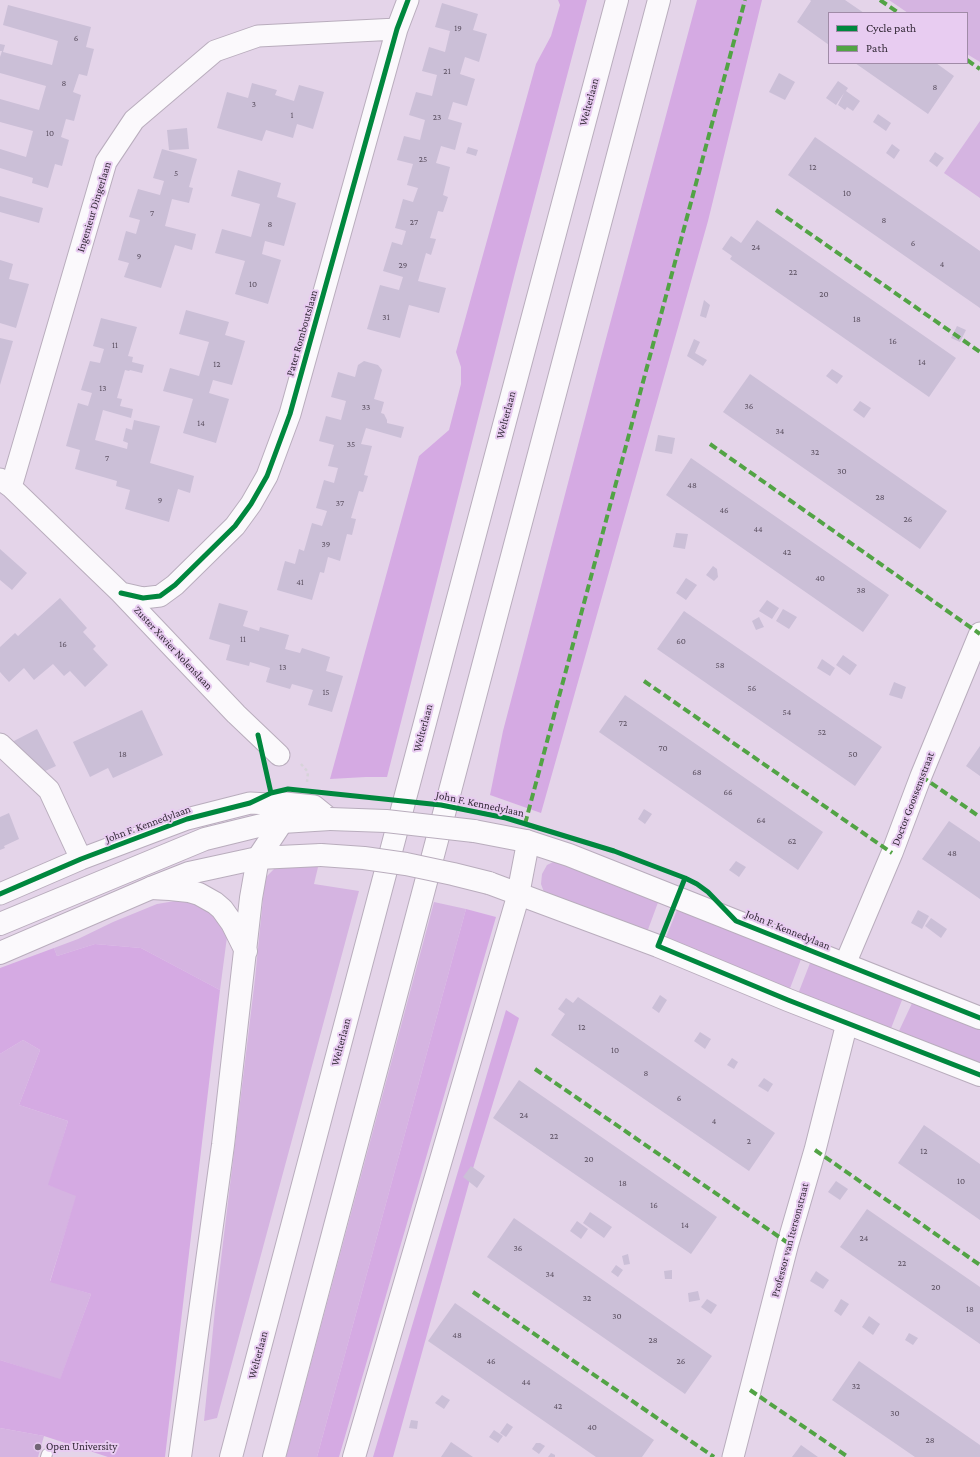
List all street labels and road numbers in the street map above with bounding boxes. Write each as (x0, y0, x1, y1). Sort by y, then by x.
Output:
street label: Welterlaan (576, 77, 602, 127)
street label: Ingenieur Dingerlaan (74, 160, 114, 254)
street label: Pater Romboutslaan (283, 288, 321, 378)
street label: Welterlaan (493, 390, 519, 440)
street label: Zuster Xavier Nolenslaan (131, 603, 215, 693)
street label: Welterlaan (410, 703, 436, 753)
street label: Doctor Goossensstraat (889, 750, 937, 848)
street label: John F. Kennedylaan (435, 788, 525, 820)
street label: John F. Kennedylaan (104, 802, 192, 846)
street label: John F. Kennedylaan (744, 907, 832, 953)
street label: Welterlaan (328, 1017, 354, 1067)
street label: Professor van Itersonstraat (768, 1182, 812, 1298)
street label: Welterlaan (245, 1330, 271, 1380)

